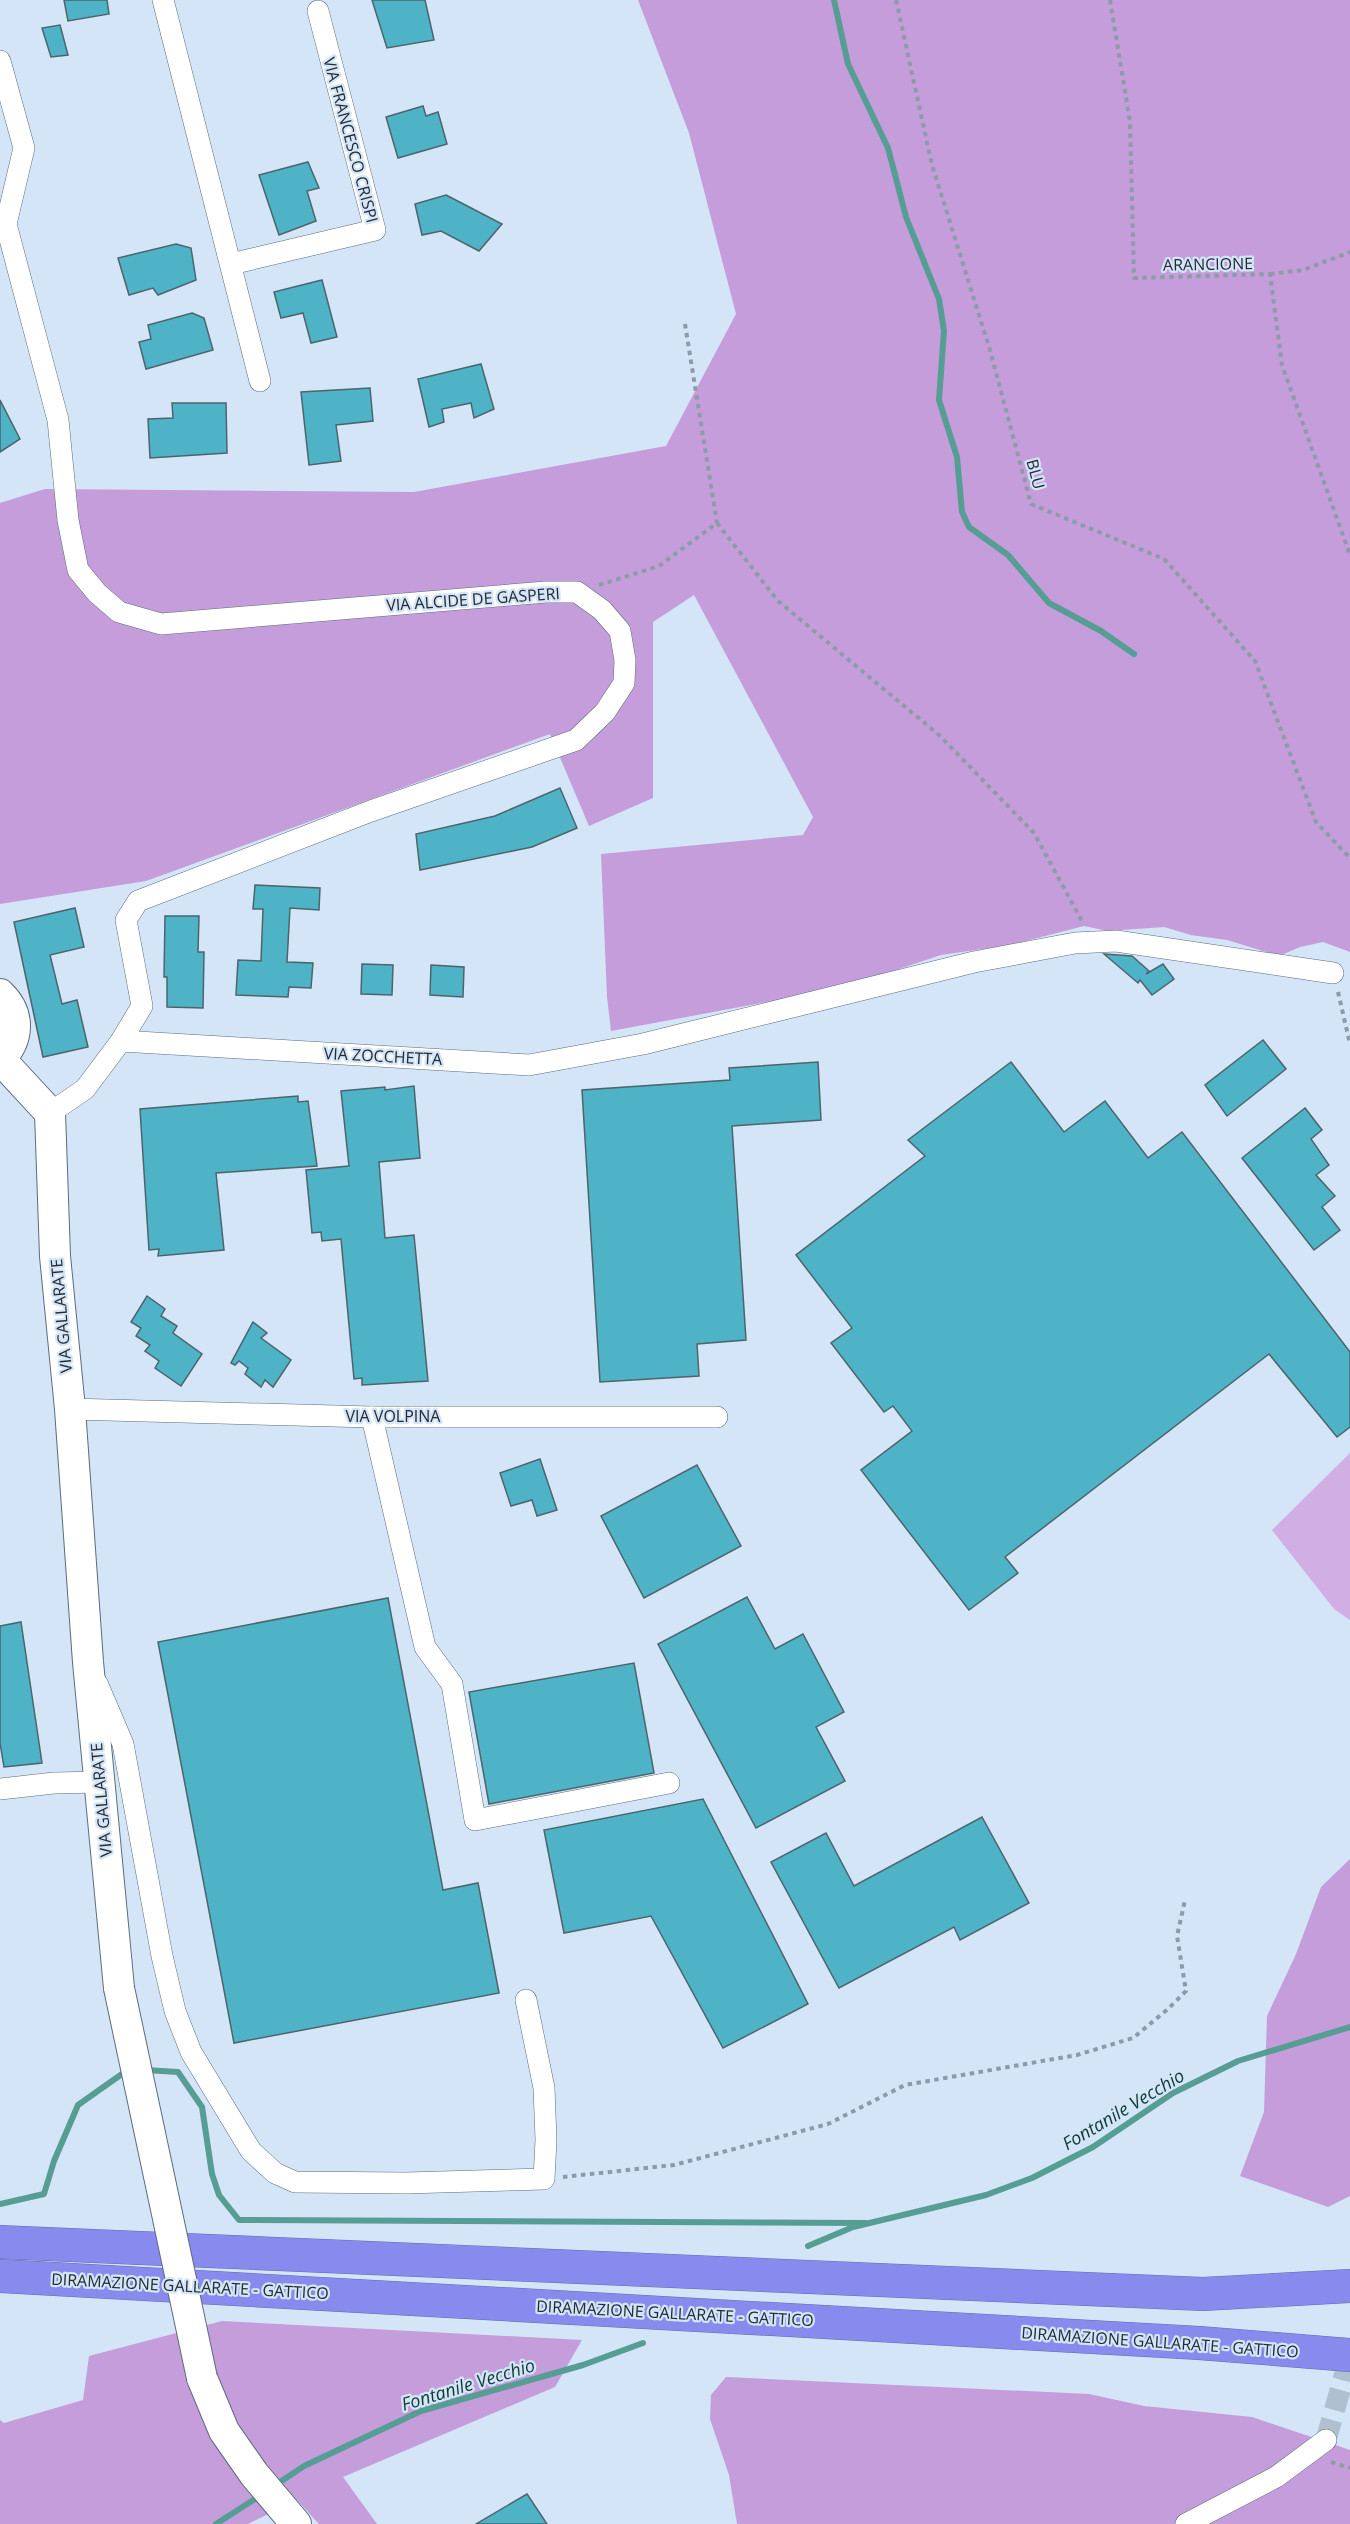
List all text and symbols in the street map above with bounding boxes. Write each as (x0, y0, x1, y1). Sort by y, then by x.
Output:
street label: VIA FRANCESCO CRISPI (318, 55, 384, 225)
street label: ARANCIONE (1163, 252, 1253, 276)
street label: BLU (1021, 456, 1051, 492)
street label: VIA ALCIDE DE GASPERI (385, 582, 561, 616)
street label: VIA ZOCCHETTA (323, 1042, 444, 1070)
street label: VIA GALLARATE (45, 1258, 77, 1374)
street label: VIA VOLPINA (346, 1405, 441, 1427)
street label: VIA GALLARATE (85, 1742, 117, 1858)
water label: Fontanile Vecchio (1057, 2063, 1189, 2155)
street label: DIRAMAZIONE GALLARATE - GATTICO (51, 2268, 329, 2304)
street label: DIRAMAZIONE GALLARATE - GATTICO (536, 2295, 814, 2331)
street label: DIRAMAZIONE GALLARATE - GATTICO (1021, 2321, 1299, 2363)
water label: Fontanile Vecchio (398, 2352, 538, 2416)

